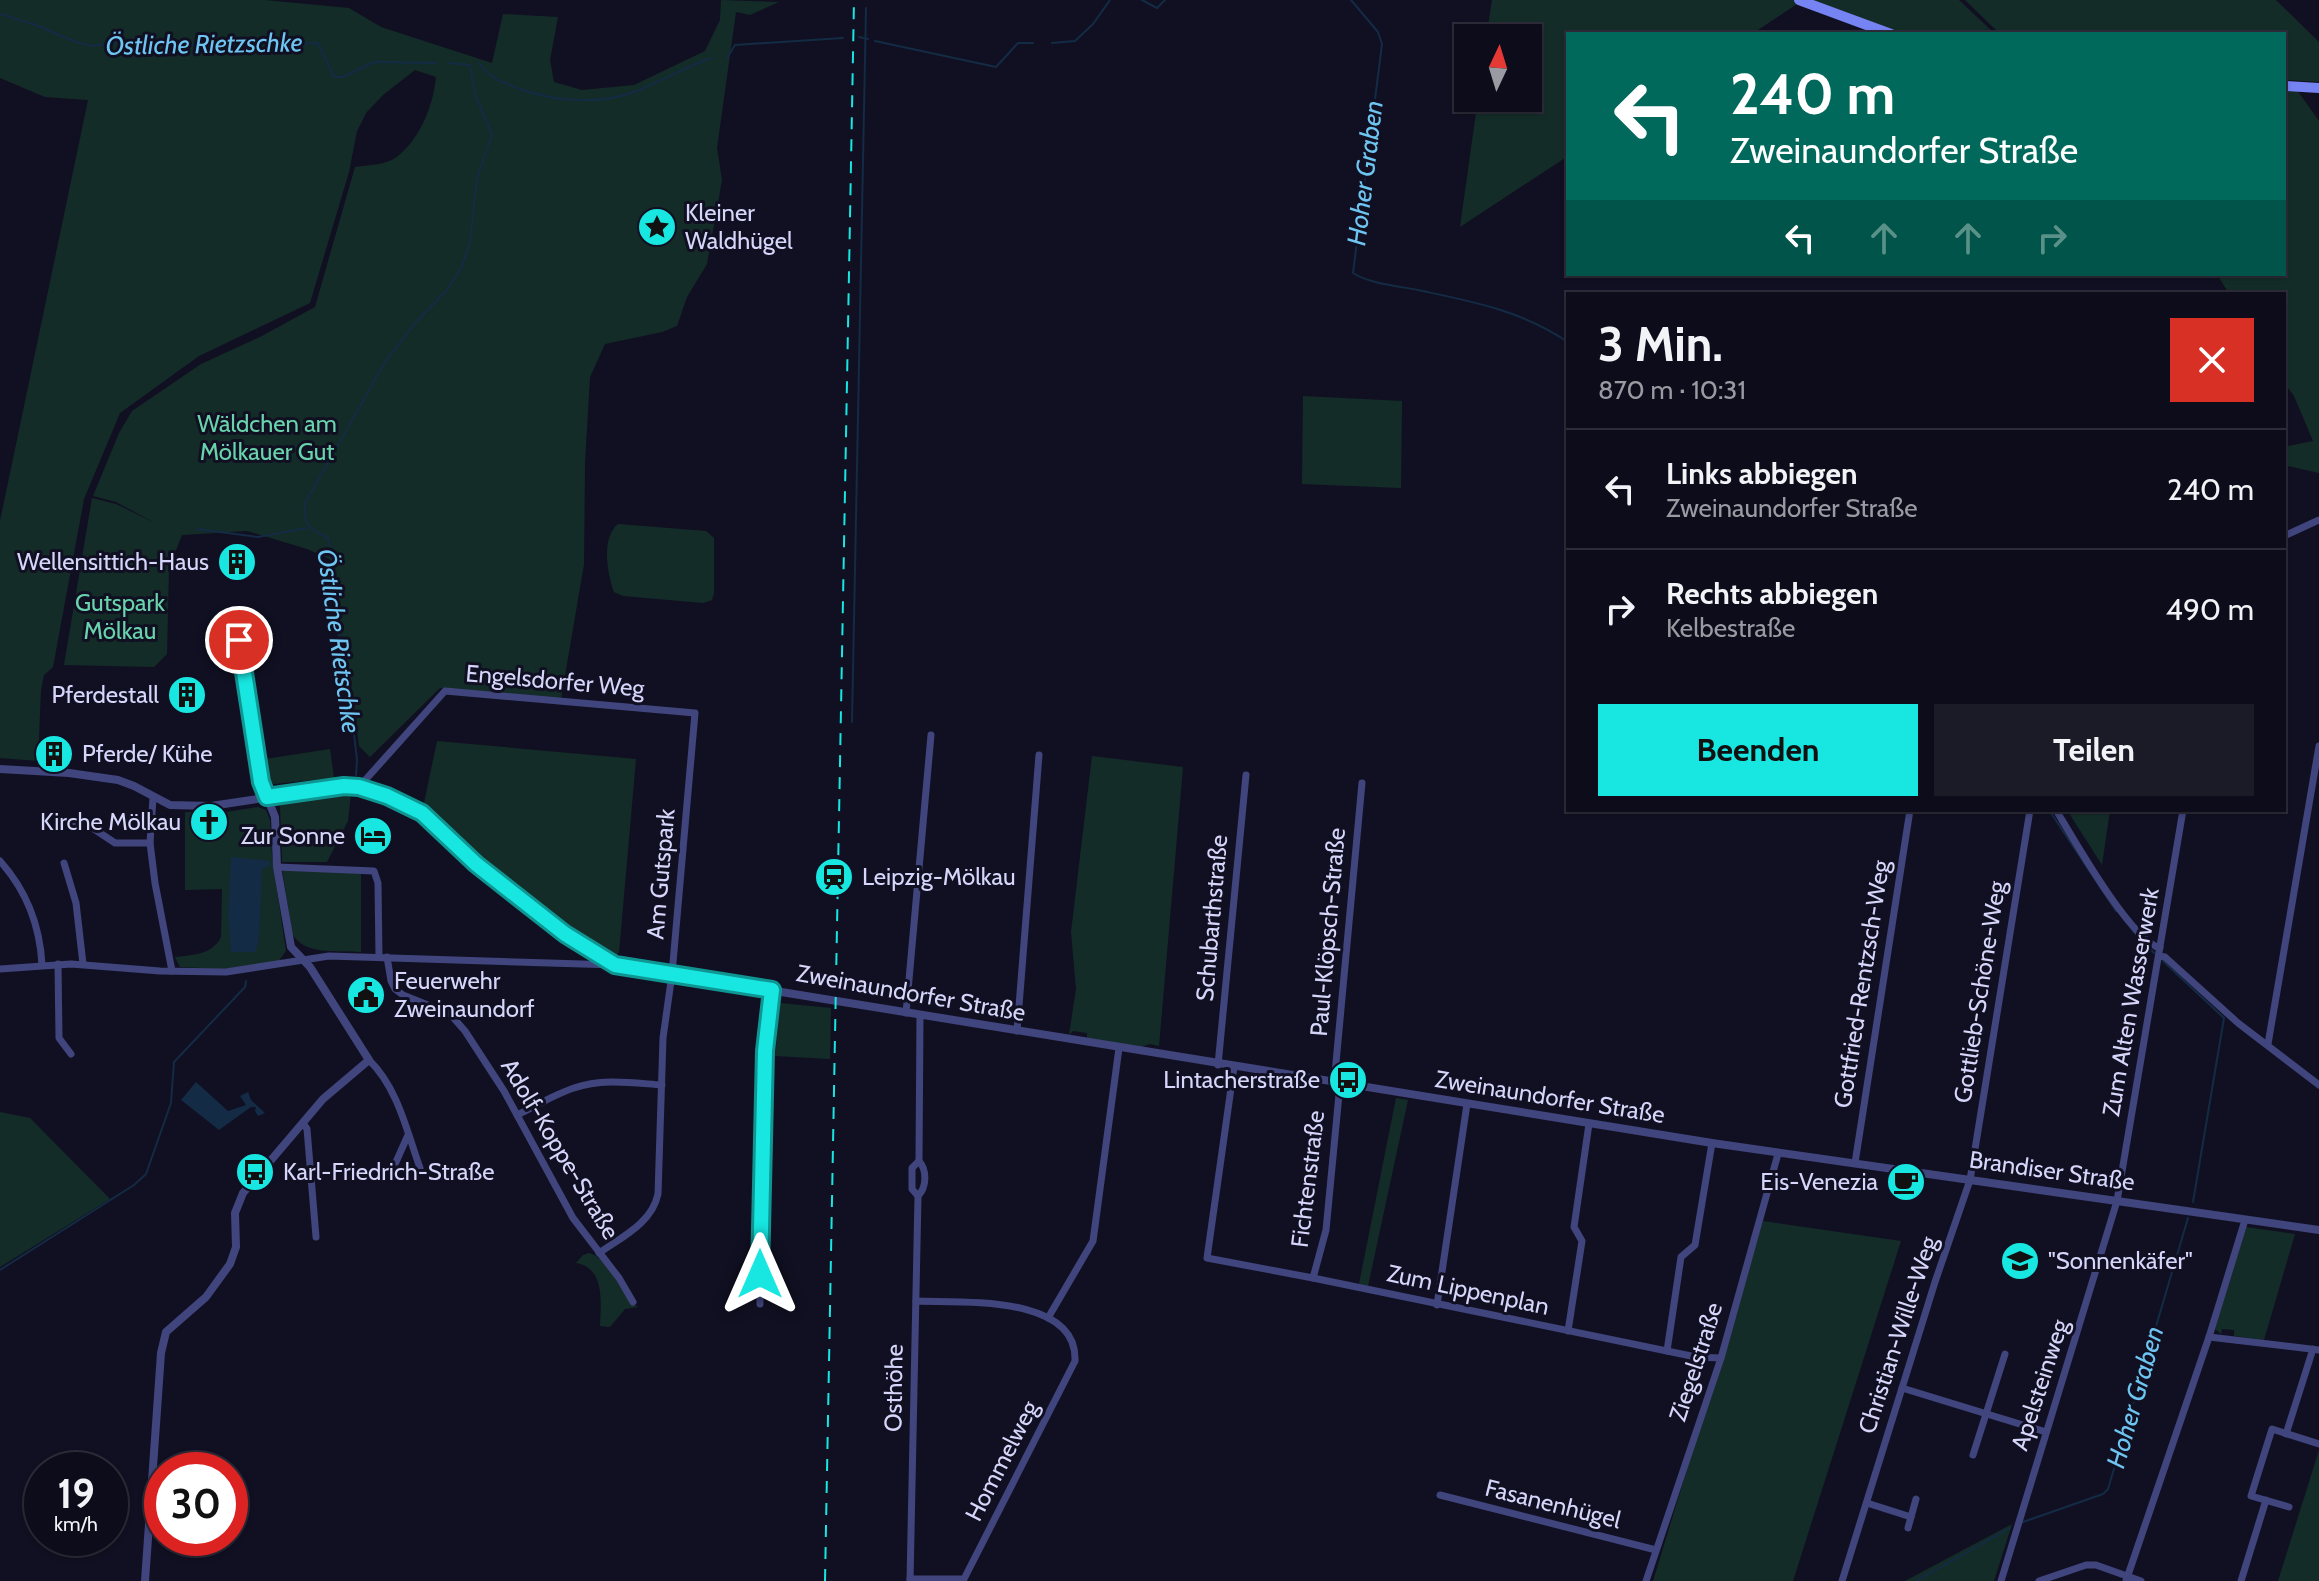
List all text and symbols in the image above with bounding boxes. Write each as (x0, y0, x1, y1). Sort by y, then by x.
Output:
north arrow (1454, 24, 1542, 112)
map controls (1454, 24, 1542, 112)
water label: Östliche Rietzschke (105, 26, 303, 62)
text: 240 m (1730, 60, 1895, 128)
icon: left (1598, 64, 1702, 168)
water label: Hoher Graben (1340, 99, 1390, 247)
text: Zweinaundorfer Straße (1730, 128, 2078, 172)
place label: Kleiner Waldhügel (685, 198, 793, 255)
place icon: Kleiner Waldhügel (636, 206, 678, 248)
icon: left (1778, 216, 1822, 260)
icon: ahead (1862, 216, 1906, 260)
icon: ahead (1946, 216, 1990, 260)
icon: right (2030, 216, 2074, 260)
text: 3 Min. (1598, 315, 1723, 373)
button: close (2170, 318, 2254, 402)
text: 870 m · 10:31 (1598, 374, 1746, 406)
park label: Wäldchen am Mölkauer Gut (197, 409, 337, 466)
text: Links abbiegen (1666, 455, 1858, 492)
icon: left (1598, 467, 1642, 511)
text: 240 m (2167, 471, 2254, 508)
text: Zweinaundorfer Straße (1666, 492, 1918, 524)
building icon: Wellensittich-Haus (216, 541, 258, 583)
place label: Wellensittich-Haus (17, 547, 209, 576)
water label: Östliche Rietschke (310, 547, 368, 735)
text: Rechts abbiegen (1666, 575, 1878, 612)
icon: right (1598, 587, 1642, 631)
park label: Gutspark Mölkau (75, 588, 165, 645)
text: 490 m (2166, 591, 2254, 628)
pin (205, 606, 273, 674)
text: Kelbestraße (1666, 612, 1795, 644)
icon: arrive (217, 618, 261, 662)
street label: Engelsdorfer Weg (464, 658, 647, 703)
building icon: Pferdestall (166, 674, 208, 716)
place label: Pferdestall (52, 680, 159, 709)
button: Beenden (1598, 704, 1918, 796)
button: Teilen (1934, 704, 2254, 796)
building icon: Pferde/ Kühe (33, 733, 75, 775)
place label: Pferde/ Kühe (82, 739, 213, 768)
church icon: Kirche Mölkau (188, 801, 230, 843)
place label: Kirche Mölkau (40, 807, 181, 836)
street label: Am Gutspark (640, 807, 681, 940)
hotel icon: Zur Sonne (352, 815, 394, 857)
place label: Zur Sonne (241, 821, 345, 850)
street label: Paul-Klöpsch-Straße (1304, 826, 1351, 1038)
street label: Schubarthstraße (1190, 834, 1233, 1002)
station icon: Leipzig-Mölkau (813, 856, 855, 898)
street label: Gottfried-Rentzsch-Weg (1828, 857, 1896, 1110)
place label: Leipzig-Mölkau (862, 862, 1016, 891)
street label: Gottlieb-Schöne-Weg (1948, 878, 2012, 1105)
street label: Zum Alten Wasserwerk (2096, 885, 2165, 1118)
street label: Zweinaundorfer Straße (794, 958, 1028, 1027)
place label: Feuerwehr Zweinaundorf (394, 966, 535, 1023)
public building icon: Feuerwehr Zweinaundorf (345, 974, 387, 1016)
street label: Adolf-Koppe-Straße (495, 1053, 626, 1244)
bus stop icon: Lintacherstraße (1327, 1059, 1369, 1101)
street label: Zweinaundorfer Straße (1433, 1064, 1667, 1129)
place label: Lintacherstraße (1163, 1065, 1320, 1094)
street label: Fichtenstraße (1285, 1109, 1330, 1249)
street label: Brandiser Straße (1967, 1145, 2137, 1196)
bus stop icon: Karl-Friedrich-Straße (234, 1151, 276, 1193)
place label: Karl-Friedrich-Straße (283, 1157, 494, 1186)
cafe icon: Eis-Venezia (1885, 1161, 1927, 1203)
place label: Eis-Venezia (1760, 1167, 1878, 1196)
position arrow (718, 1232, 802, 1316)
street label: Christian-Wille-Weg (1852, 1232, 1943, 1437)
school or university icon: "Sonnenkäfer" (1999, 1240, 2041, 1282)
place label: "Sonnenkäfer" (2048, 1246, 2193, 1275)
street label: Zum Lippenplan (1384, 1258, 1552, 1321)
street label: Ziegelstraße (1663, 1299, 1728, 1425)
street label: Apelsteinweg (2005, 1315, 2075, 1454)
water label: Hoher Graben (2099, 1322, 2171, 1472)
street label: Osthöhe (878, 1344, 909, 1432)
street label: Hommelweg (959, 1395, 1045, 1526)
speed limit sign: 30 (144, 1452, 248, 1556)
text: 19 (57, 1469, 95, 1518)
street label: Fasanenhügel (1482, 1473, 1624, 1534)
text: km/h (54, 1512, 98, 1536)

